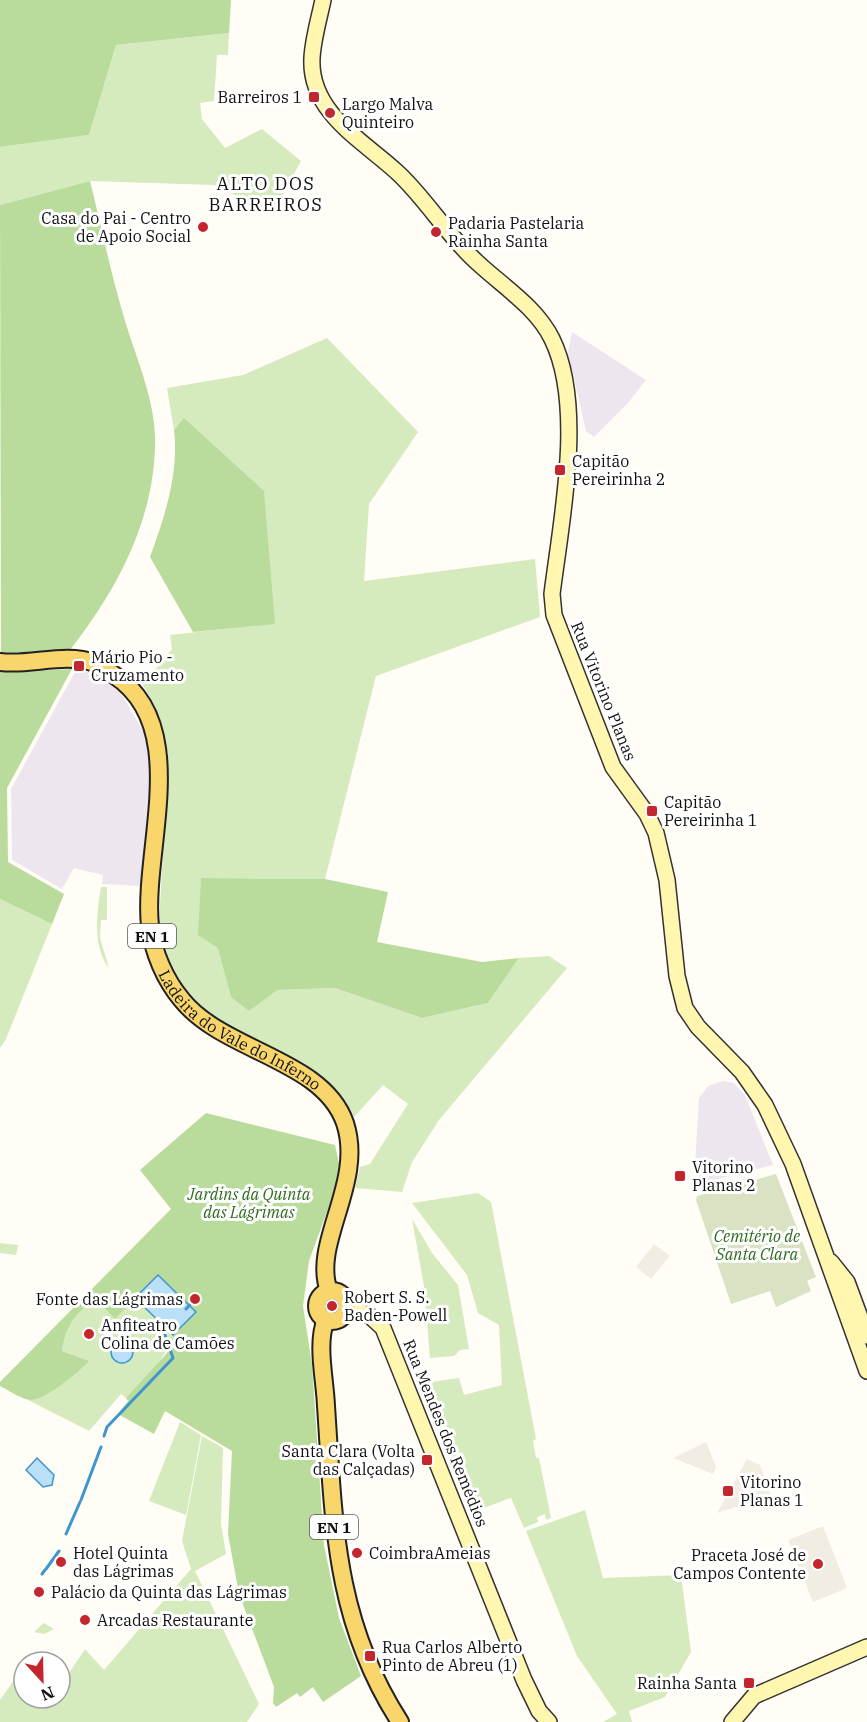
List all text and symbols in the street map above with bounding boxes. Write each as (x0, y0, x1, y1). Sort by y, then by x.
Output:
place label: Barreiros 1 (218, 87, 302, 107)
marker: Barreiros 1 (307, 90, 321, 104)
place label: Largo Malva Quinteiro (342, 94, 433, 132)
marker: Largo Malva Quinteiro (323, 106, 337, 120)
district label: ALTO DOS BARREIROS (209, 172, 323, 216)
place label: Casa do Pai - Centro de Apoio Social (41, 208, 191, 246)
place label: Padaria Pastelaria Rainha Santa (448, 213, 585, 251)
marker: Casa do Pai - Centro de Apoio Social (196, 220, 210, 234)
marker: Padaria Pastelaria Rainha Santa (429, 225, 443, 239)
place label: Capitão Pereirinha 2 (572, 451, 665, 489)
marker: Capitão Pereirinha 2 (553, 463, 567, 477)
street label: Rua Vitorino Planas (567, 618, 641, 764)
place label: Mário Pio - Cruzamento (91, 647, 184, 685)
marker: Mário Pio - Cruzamento (72, 659, 86, 673)
place label: Capitão Pereirinha 1 (664, 792, 757, 830)
marker: Capitão Pereirinha 1 (645, 804, 659, 818)
road number: EN 1 (128, 924, 176, 948)
street label: Ladeira do Vale do Inferno (154, 966, 325, 1094)
place label: Vitorino Planas 2 (692, 1157, 756, 1195)
marker: Vitorino Planas 2 (673, 1169, 687, 1183)
park label: Jardins da Quinta das Lágrimas (186, 1184, 311, 1222)
park label: Cemitério de Santa Clara (714, 1226, 800, 1264)
place label: Robert S. S. Baden-Powell (344, 1287, 448, 1325)
place label: Fonte das Lágrimas (36, 1289, 183, 1309)
marker: Fonte das Lágrimas (188, 1292, 202, 1306)
marker: Robert S. S. Baden-Powell (325, 1299, 339, 1313)
place label: Anfiteatro Colina de Camões (101, 1315, 235, 1353)
marker: Anfiteatro Colina de Camões (82, 1327, 96, 1341)
street label: Rua Mendes dos Remédios (399, 1336, 493, 1530)
place label: Santa Clara (Volta das Calçadas) (282, 1441, 415, 1479)
marker: Santa Clara (Volta das Calçadas) (420, 1453, 434, 1467)
place label: Vitorino Planas 1 (740, 1472, 804, 1510)
marker: Vitorino Planas 1 (721, 1484, 735, 1498)
road number: EN 1 (310, 1515, 358, 1539)
place label: Hotel Quinta das Lágrimas (73, 1543, 174, 1581)
place label: CoimbraAmeias (369, 1543, 490, 1563)
place label: Praceta José de Campos Contente (673, 1545, 806, 1583)
marker: CoimbraAmeias (350, 1546, 364, 1560)
marker: Hotel Quinta das Lágrimas (54, 1555, 68, 1569)
marker: Praceta José de Campos Contente (811, 1557, 825, 1571)
place label: Palácio da Quinta das Lágrimas (51, 1582, 287, 1602)
marker: Palácio da Quinta das Lágrimas (32, 1585, 46, 1599)
place label: Arcadas Restaurante (97, 1610, 253, 1630)
marker: Arcadas Restaurante (78, 1613, 92, 1627)
place label: Rua Carlos Alberto Pinto de Abreu (1) (382, 1637, 522, 1675)
marker: Rua Carlos Alberto Pinto de Abreu (1) (363, 1649, 377, 1663)
north arrow (12, 1650, 72, 1710)
place label: Rainha Santa (637, 1673, 737, 1693)
marker: Rainha Santa (742, 1676, 756, 1690)
text: N (38, 1682, 57, 1706)

